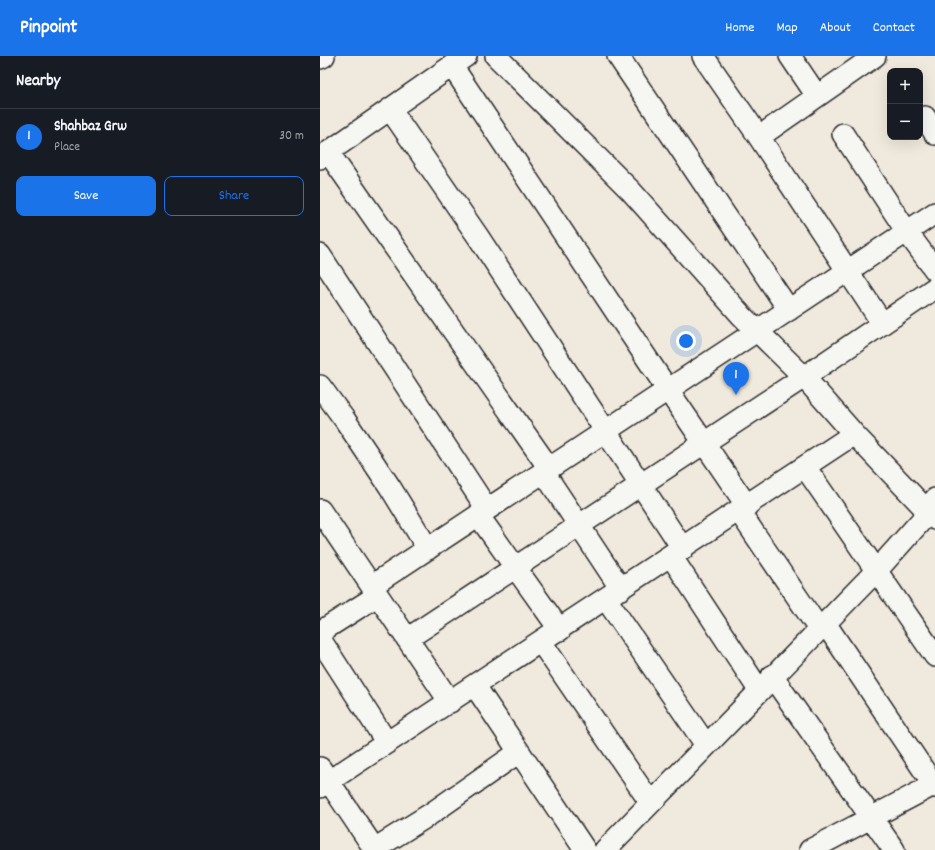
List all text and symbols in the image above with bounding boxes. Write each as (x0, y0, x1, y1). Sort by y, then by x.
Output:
text: Pinpoint (20, 15, 77, 42)
text: Home (725, 18, 754, 38)
text: Map (776, 18, 798, 38)
text: About (820, 18, 851, 38)
text: Contact (873, 18, 915, 38)
map controls (887, 68, 923, 140)
button: + (887, 68, 923, 104)
text: Nearby (16, 70, 60, 94)
button: − (887, 104, 923, 140)
text: Shahbaz Grw (54, 116, 127, 138)
text: 1 (28, 127, 30, 146)
text: 30 m (279, 127, 304, 146)
text: Place (54, 138, 80, 157)
button: Save (16, 176, 156, 216)
button: Share (164, 176, 304, 216)
your location (676, 331, 696, 351)
pin: 1 (723, 362, 749, 395)

